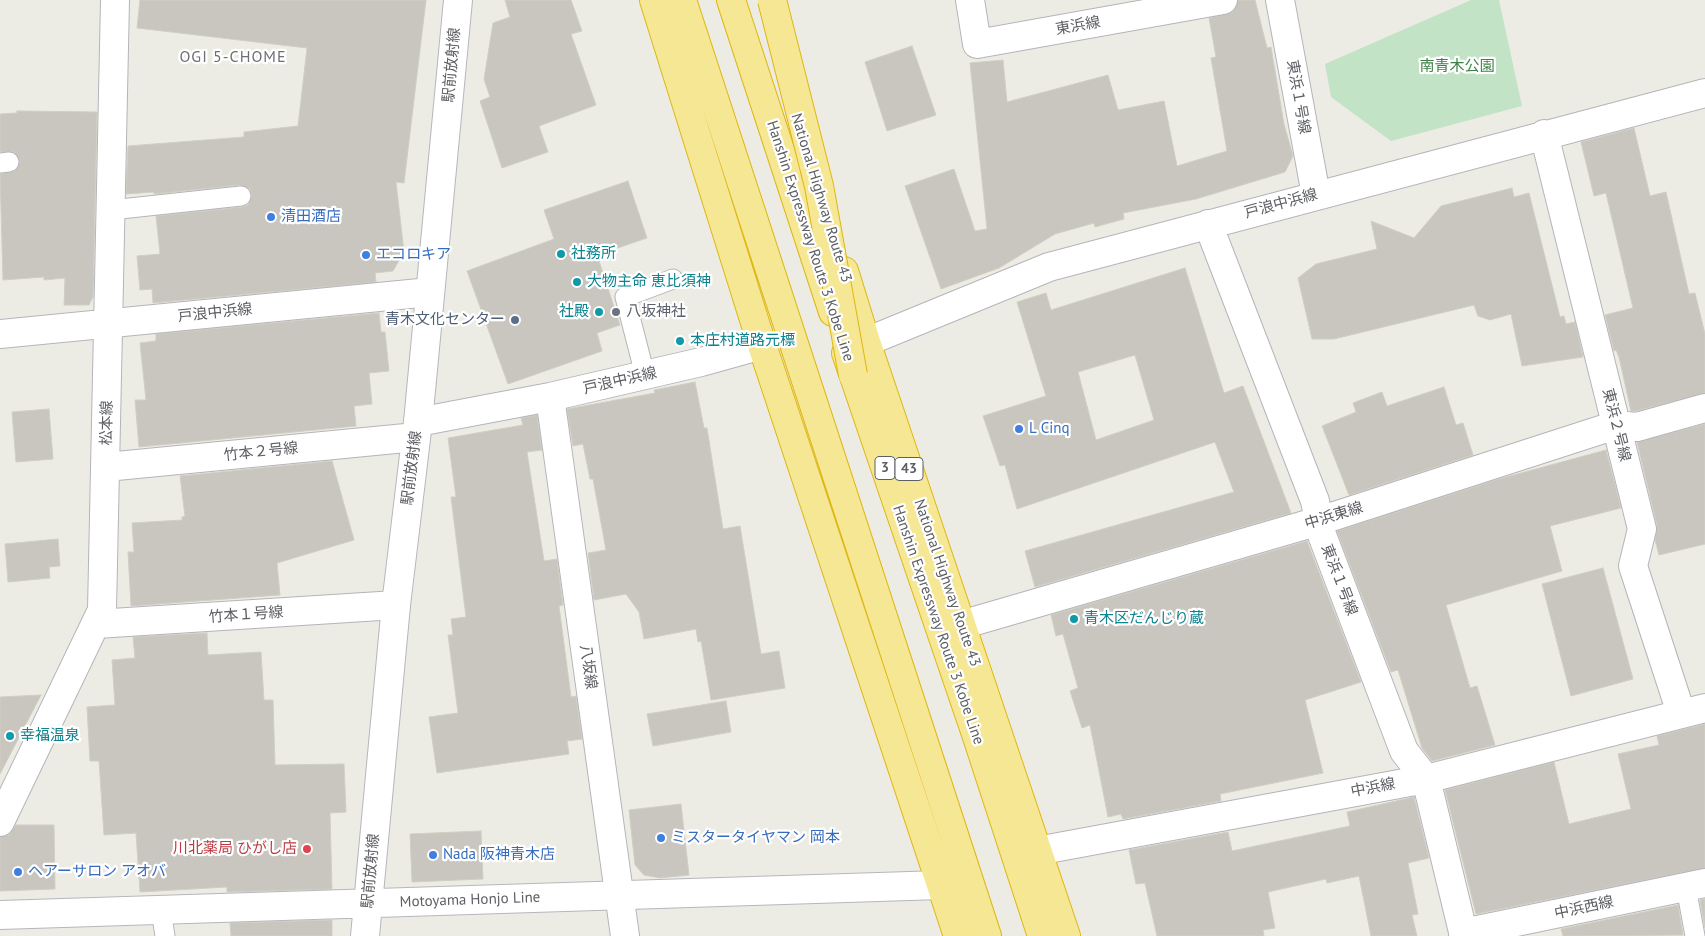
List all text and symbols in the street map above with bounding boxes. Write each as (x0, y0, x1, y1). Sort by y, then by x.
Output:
street label: 東浜線 (1054, 13, 1102, 39)
street label: 駅前放射線 (440, 27, 464, 103)
district label: OGI 5-CHOME (178, 47, 288, 67)
park label: 南青木公園 (1420, 58, 1494, 76)
street label: 東浜１号線 (1283, 59, 1313, 135)
street label: National Highway Route 43 (787, 111, 855, 285)
street label: Hanshin Expressway Route 3 Kobe Line (763, 118, 857, 364)
street label: 戸浪中浜線 (1242, 186, 1320, 222)
place label: 清田酒店 (281, 208, 341, 226)
marker: 清田酒店 (265, 211, 277, 223)
place label: 社務所 (571, 245, 616, 263)
place label: エコロキア (376, 246, 451, 264)
marker: 社務所 (555, 248, 567, 260)
marker: エコロキア (360, 249, 372, 261)
place label: 大物主命 恵比須神 (587, 273, 711, 291)
marker: 大物主命 恵比須神 (571, 276, 583, 288)
street label: 戸浪中浜線 (177, 300, 253, 326)
place label: 社殿 (559, 303, 589, 321)
place label: 八坂神社 (626, 303, 686, 321)
marker: 社殿 (593, 306, 605, 318)
marker: 八坂神社 (610, 306, 622, 318)
place label: 青木文化センター (385, 311, 505, 329)
marker: 青木文化センター (509, 314, 521, 326)
place label: 本庄村道路元標 (690, 332, 795, 350)
marker: 本庄村道路元標 (674, 335, 686, 347)
street label: 戸浪中浜線 (581, 364, 659, 398)
street label: 東浜２号線 (1598, 386, 1634, 464)
street label: 松本線 (98, 400, 116, 446)
place label: L Cinq (1029, 420, 1070, 438)
marker: L Cinq (1013, 423, 1025, 435)
street label: 駅前放射線 (398, 430, 426, 506)
street label: 竹本２号線 (223, 439, 299, 465)
road number: 3 (875, 456, 895, 479)
road number: 43 (895, 458, 923, 480)
street label: National Highway Route 43 (910, 497, 984, 669)
street label: 中浜東線 (1303, 499, 1365, 533)
street label: Hanshin Expressway Route 3 Kobe Line (888, 503, 988, 747)
street label: 東浜１号線 (1317, 542, 1361, 618)
street label: 竹本１号線 (208, 603, 284, 627)
place label: 青木区だんじり蔵 (1084, 610, 1204, 628)
marker: 青木区だんじり蔵 (1068, 613, 1080, 625)
street label: 八坂線 (576, 643, 600, 691)
place label: 幸福温泉 (20, 727, 80, 745)
marker: 幸福温泉 (4, 730, 16, 742)
street label: 中浜線 (1349, 775, 1397, 801)
place label: ミスタータイヤマン 岡本 (671, 829, 840, 847)
marker: ミスタータイヤマン 岡本 (655, 832, 667, 844)
street label: 駅前放射線 (359, 833, 383, 909)
place label: 川北薬局 ひがし店 (173, 840, 297, 858)
marker: 川北薬局 ひがし店 (301, 843, 313, 855)
place label: Nada 阪神青木店 (443, 846, 555, 864)
marker: Nada 阪神青木店 (427, 849, 439, 861)
place label: ヘアーサロン アオバ (28, 863, 166, 881)
marker: ヘアーサロン アオバ (12, 866, 24, 878)
street label: Motoyama Honjo Line (399, 889, 541, 911)
street label: 中浜西線 (1553, 893, 1615, 923)

